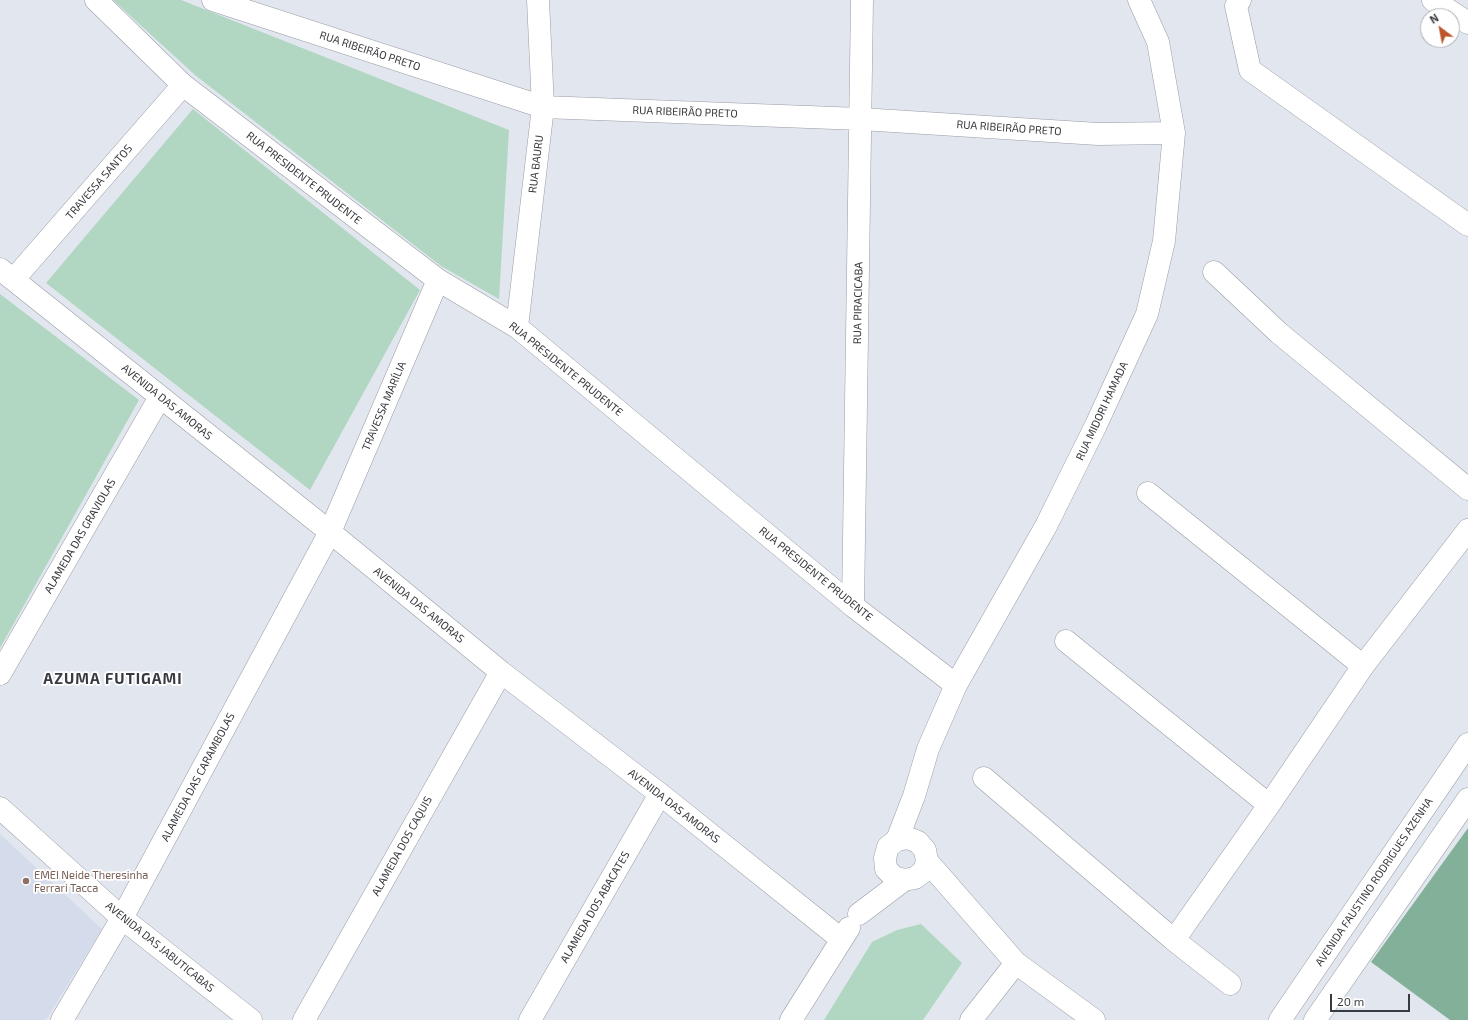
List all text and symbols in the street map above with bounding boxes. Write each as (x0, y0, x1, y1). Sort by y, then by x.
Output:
north arrow (1420, 8, 1460, 48)
text: N (1427, 11, 1441, 26)
street label: RUA RIBEIRÃO PRETO (318, 28, 422, 74)
street label: RUA RIBEIRÃO PRETO (632, 104, 738, 120)
street label: RUA RIBEIRÃO PRETO (956, 118, 1062, 138)
street label: RUA PRESIDENTE PRUDENTE (244, 129, 364, 227)
street label: RUA BAURU (526, 134, 546, 194)
street label: TRAVESSA SANTOS (63, 142, 135, 222)
street label: RUA PIRACICABA (851, 262, 865, 344)
street label: RUA PRESIDENTE PRUDENTE (506, 319, 626, 419)
street label: TRAVESSA MARÍLIA (359, 359, 409, 453)
street label: RUA MIDORI HAMADA (1073, 360, 1131, 462)
street label: AVENIDA DAS AMORAS (119, 361, 215, 443)
street label: ALAMEDA DAS GRAVIOLAS (42, 476, 118, 596)
street label: RUA PRESIDENTE PRUDENTE (756, 524, 876, 624)
street label: AVENIDA DAS AMORAS (371, 564, 467, 646)
district label: AZUMA FUTIGAMI (43, 670, 183, 688)
street label: ALAMEDA DAS CARAMBOLAS (158, 710, 238, 844)
street label: AVENIDA DAS AMORAS (625, 766, 723, 846)
street label: ALAMEDA DOS CAQUIS (369, 794, 435, 898)
street label: AVENIDA FAUSTINO RODRIGUES AZENHA (1313, 795, 1435, 969)
street label: ALAMEDA DOS ABACATES (558, 849, 632, 965)
place label: EMEI Neide Theresinha Ferrari Tacca (34, 868, 148, 894)
marker: EMEI Neide Theresinha Ferrari Tacca (21, 876, 31, 886)
street label: AVENIDA DAS JABUTICABAS (103, 899, 217, 995)
scale bar (1332, 986, 1412, 1012)
text: 20 m (1337, 994, 1364, 1008)

